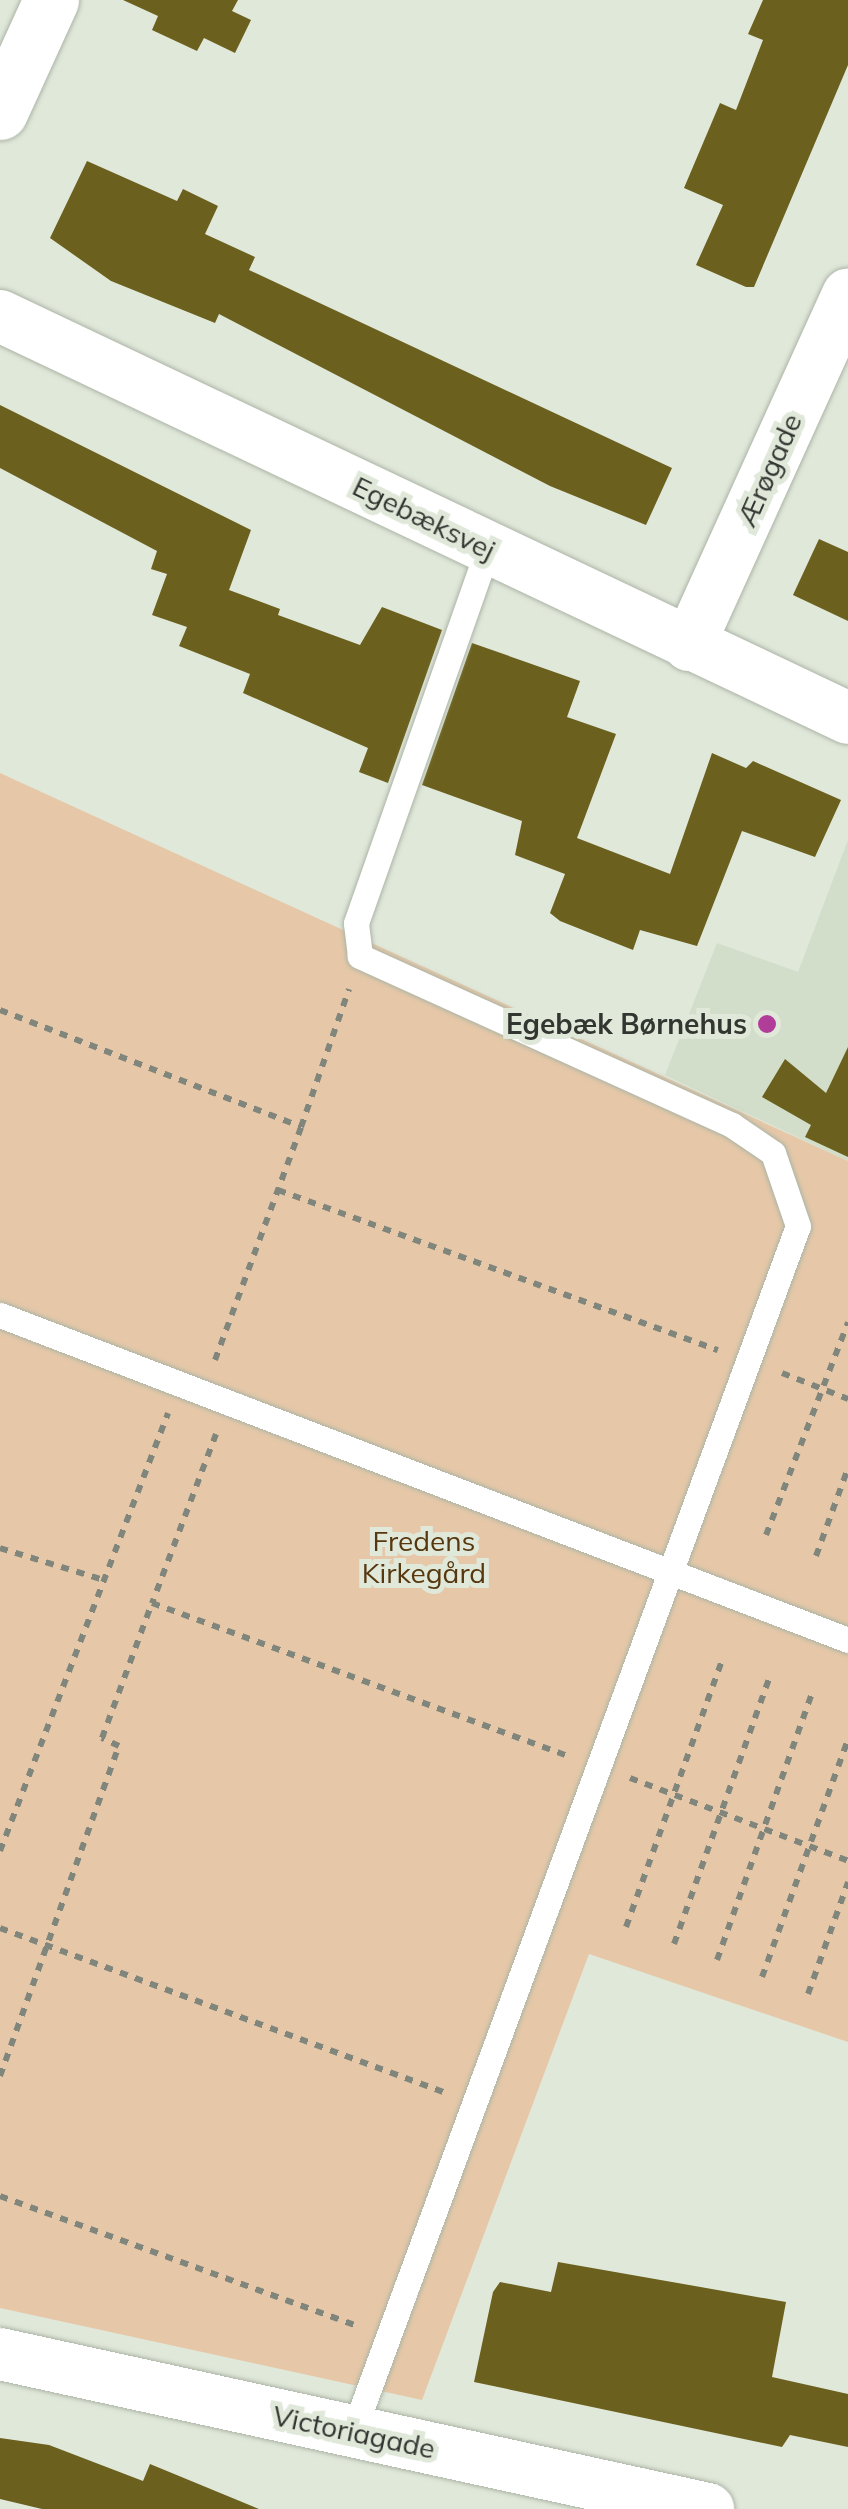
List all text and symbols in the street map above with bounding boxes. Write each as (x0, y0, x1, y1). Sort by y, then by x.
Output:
street label: Ærøgade (729, 408, 809, 532)
street label: Egebæksvej (347, 469, 501, 567)
place label: Egebæk Børnehus (506, 1007, 747, 1041)
marker: Egebæk Børnehus (756, 1013, 778, 1035)
park label: Fredens Kirkegård (362, 1524, 486, 1590)
street label: Victoriagade (270, 2398, 438, 2466)

